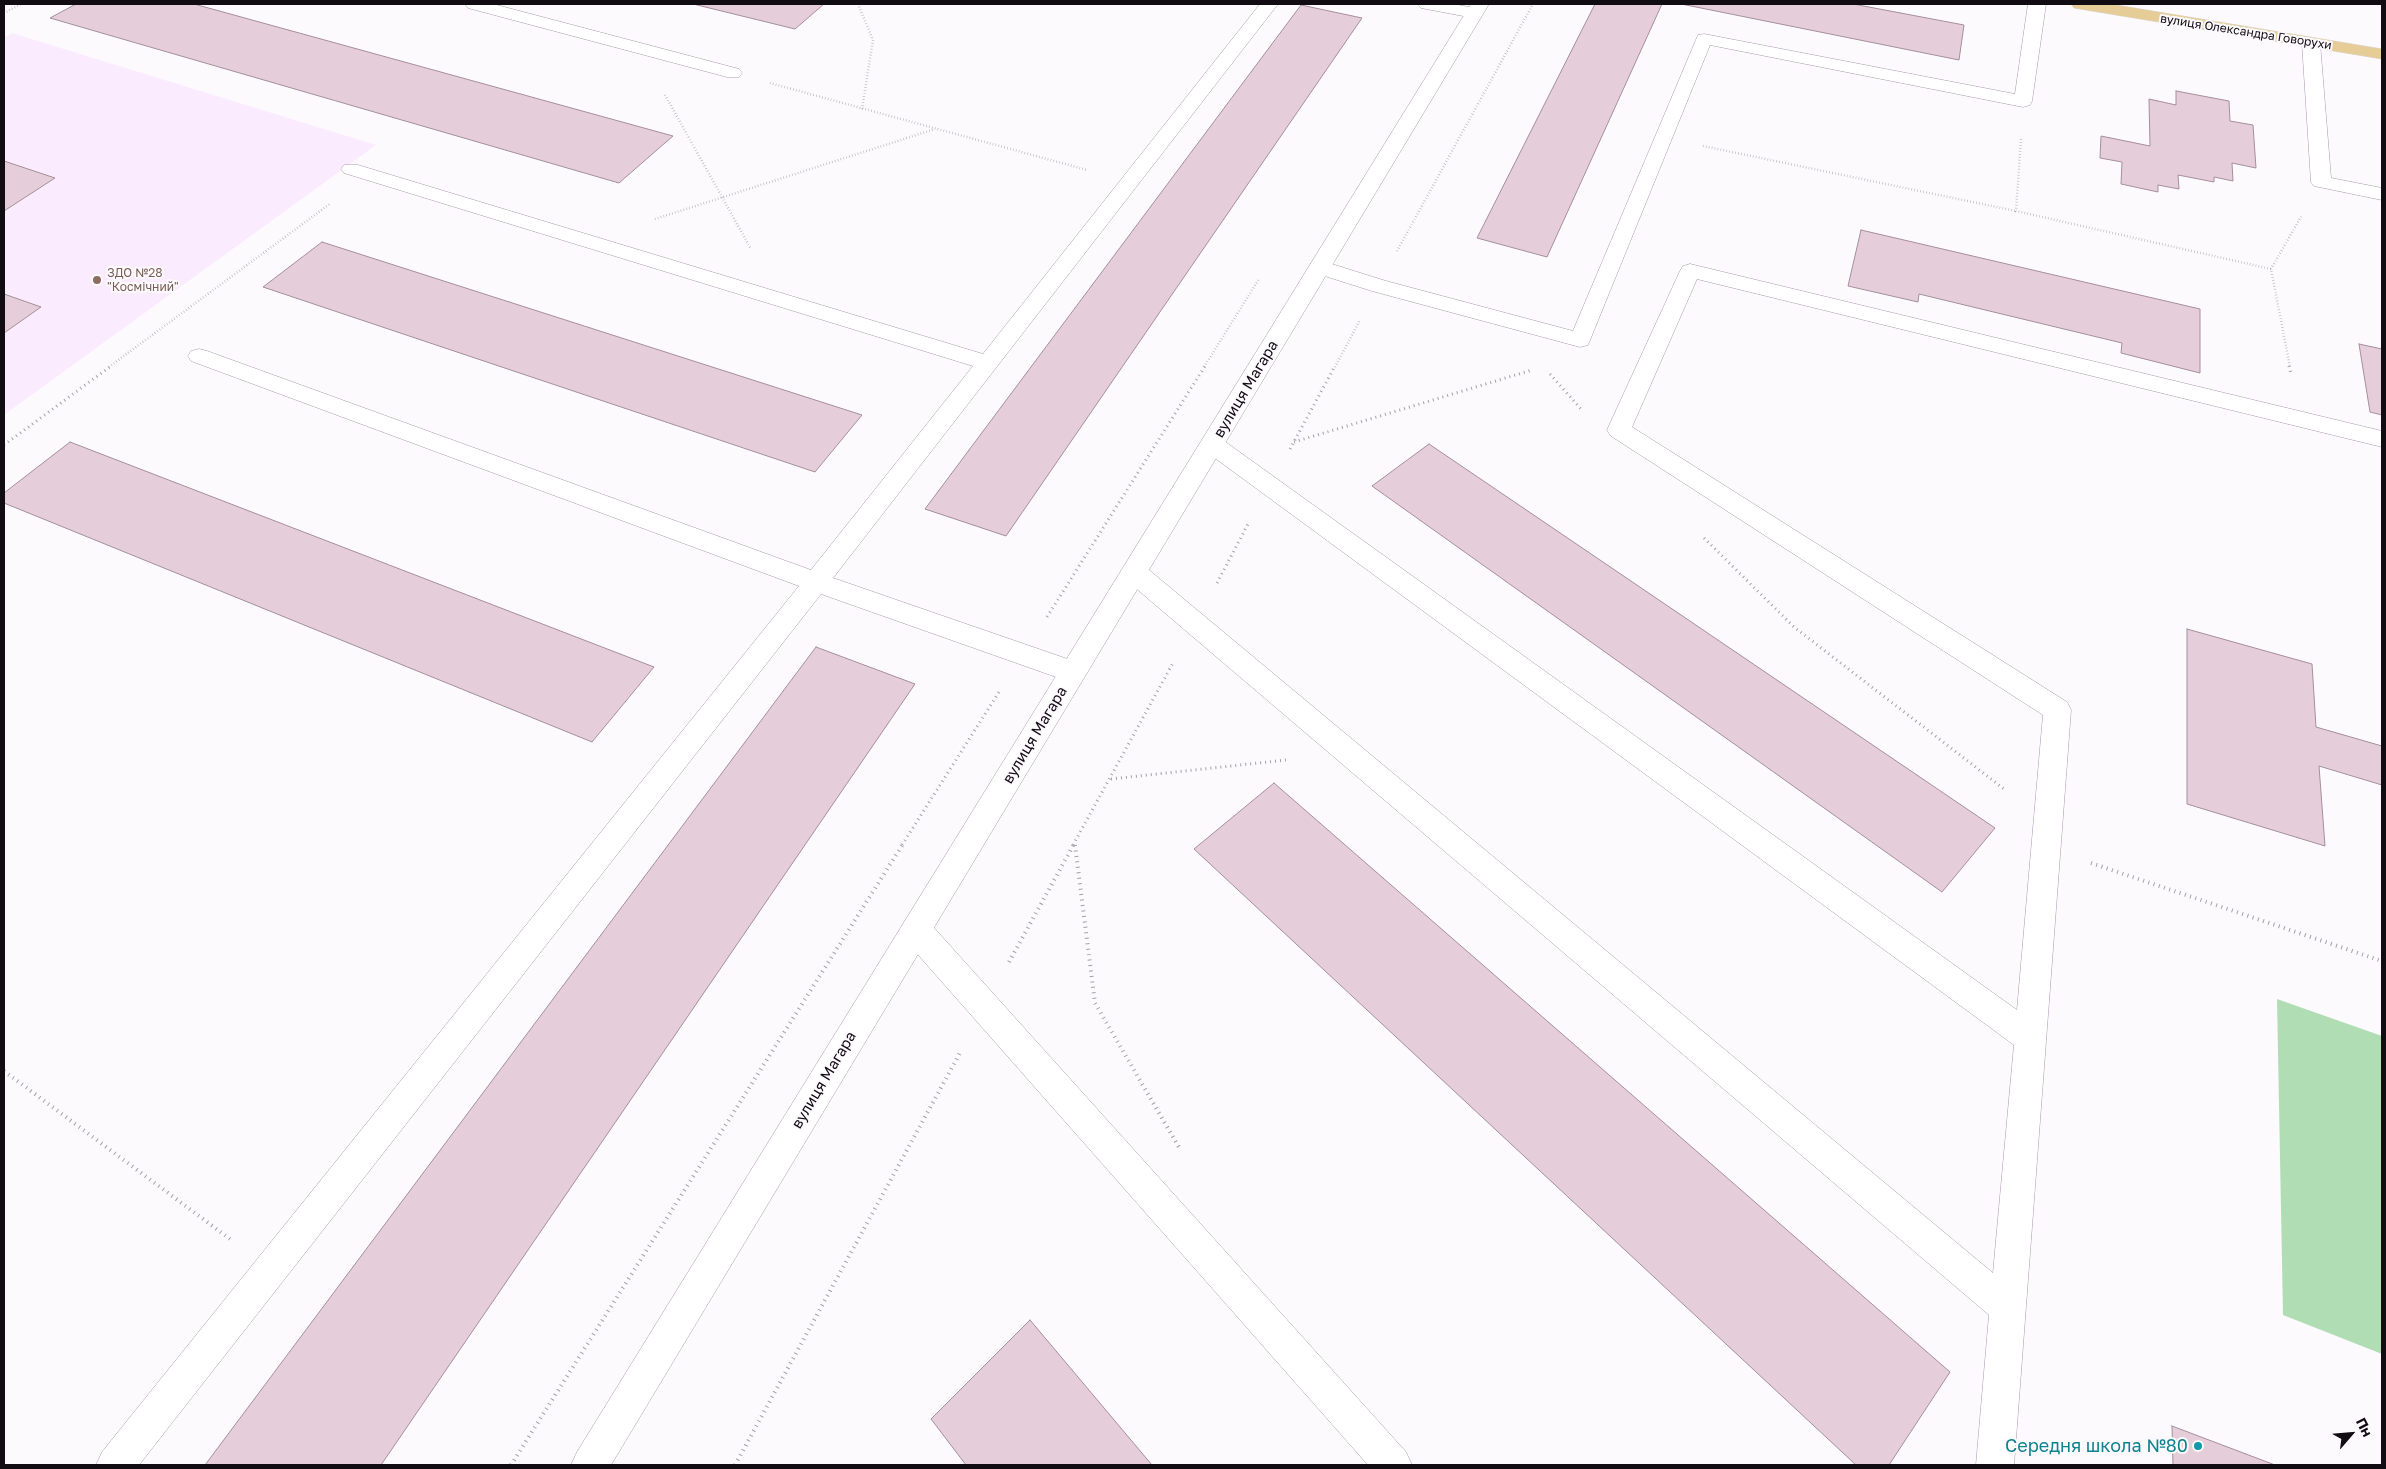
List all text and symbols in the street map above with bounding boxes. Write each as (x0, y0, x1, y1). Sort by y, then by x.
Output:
street label: вулиця Олександра Говорухи (2159, 11, 2333, 53)
place label: ЗДО №28 "Космічний" (107, 266, 179, 294)
marker: ЗДО №28 "Космічний" (91, 274, 103, 286)
street label: вулиця Магара (1210, 337, 1282, 441)
street label: вулиця Магара (999, 683, 1071, 787)
street label: вулиця Магара (788, 1028, 860, 1132)
north arrow (2326, 1409, 2376, 1459)
text: Пн (2353, 1415, 2377, 1439)
place label: Середня школа №80 (2005, 1435, 2188, 1457)
marker: Середня школа №80 (2192, 1440, 2204, 1452)

